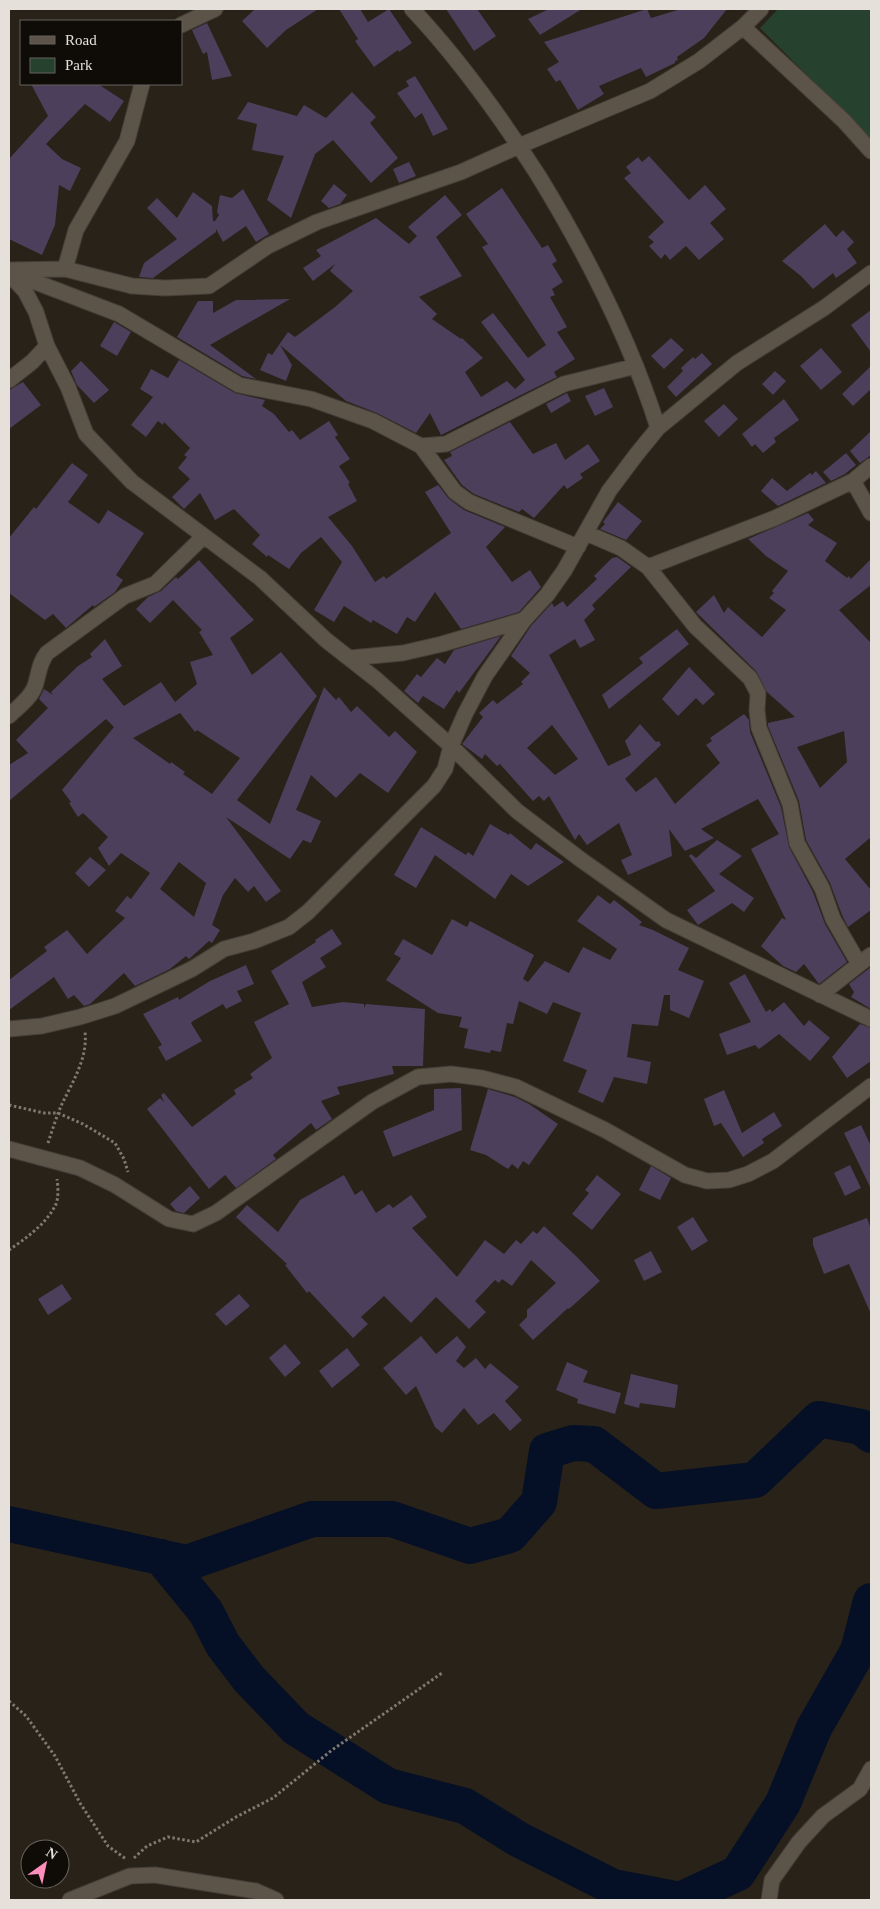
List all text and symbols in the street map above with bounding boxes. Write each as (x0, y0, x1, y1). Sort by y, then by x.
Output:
legend (20, 20, 182, 85)
text: Road (65, 32, 97, 48)
text: Park (65, 57, 93, 73)
north arrow (20, 1839, 70, 1889)
text: N (43, 1844, 60, 1863)

